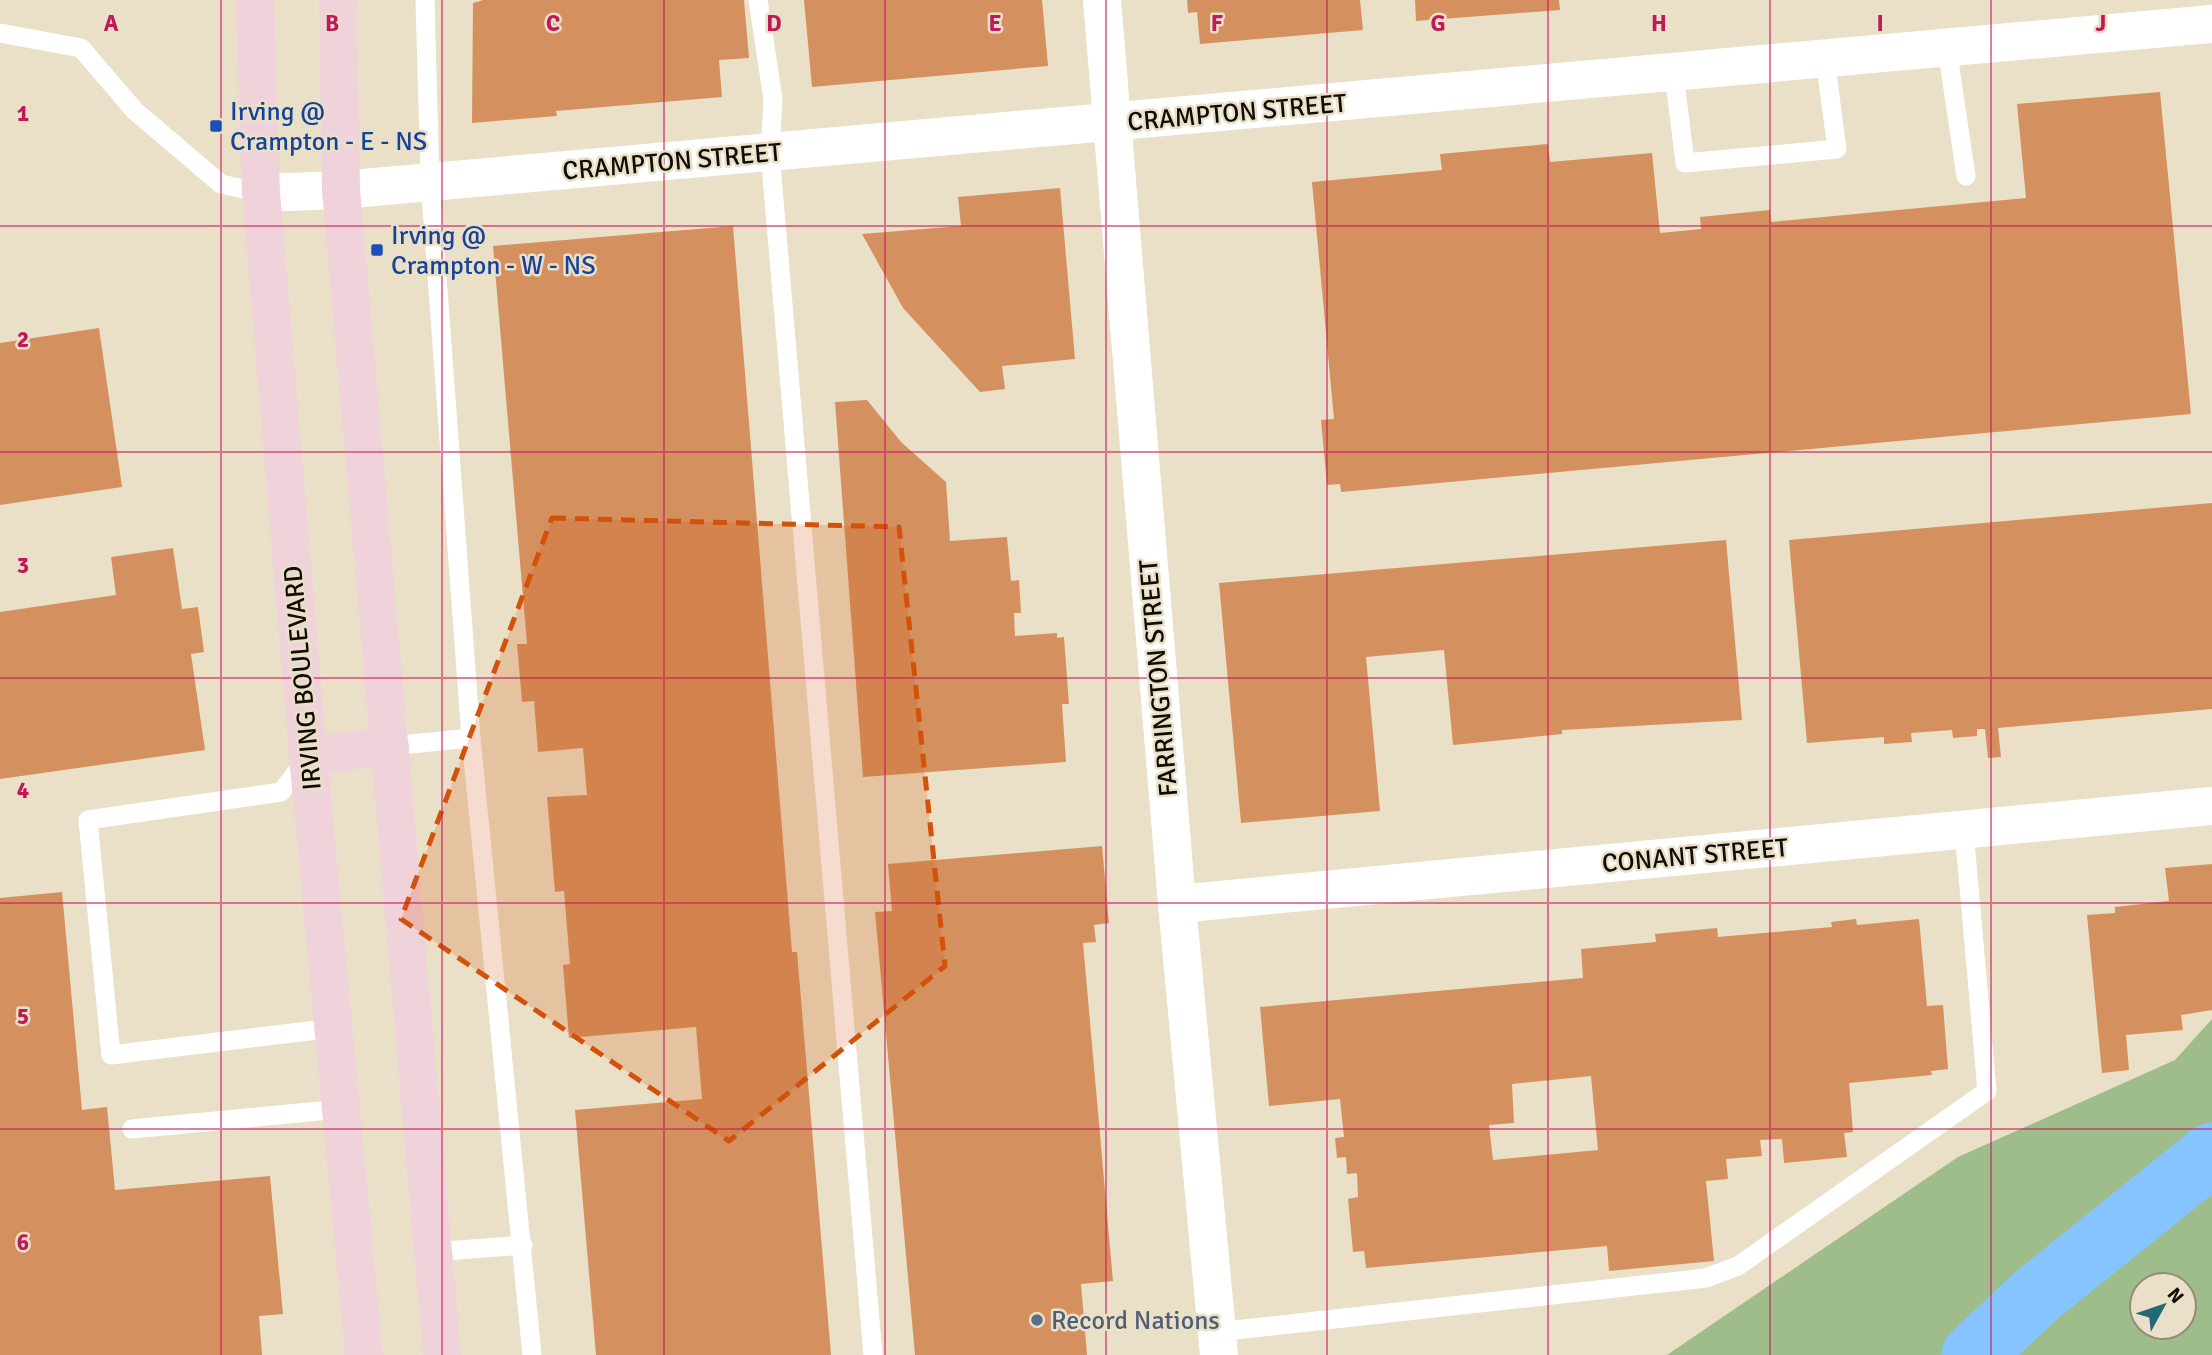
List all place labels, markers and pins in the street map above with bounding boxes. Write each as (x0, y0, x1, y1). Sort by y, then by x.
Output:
place label: Irving @ Crampton - E - NS (230, 96, 427, 158)
marker: Irving @ Crampton - E - NS (208, 118, 224, 134)
place label: Irving @ Crampton - W - NS (391, 220, 596, 282)
marker: Irving @ Crampton - W - NS (369, 242, 385, 258)
place label: Record Nations (1051, 1305, 1220, 1337)
marker: Record Nations (1029, 1312, 1045, 1328)

